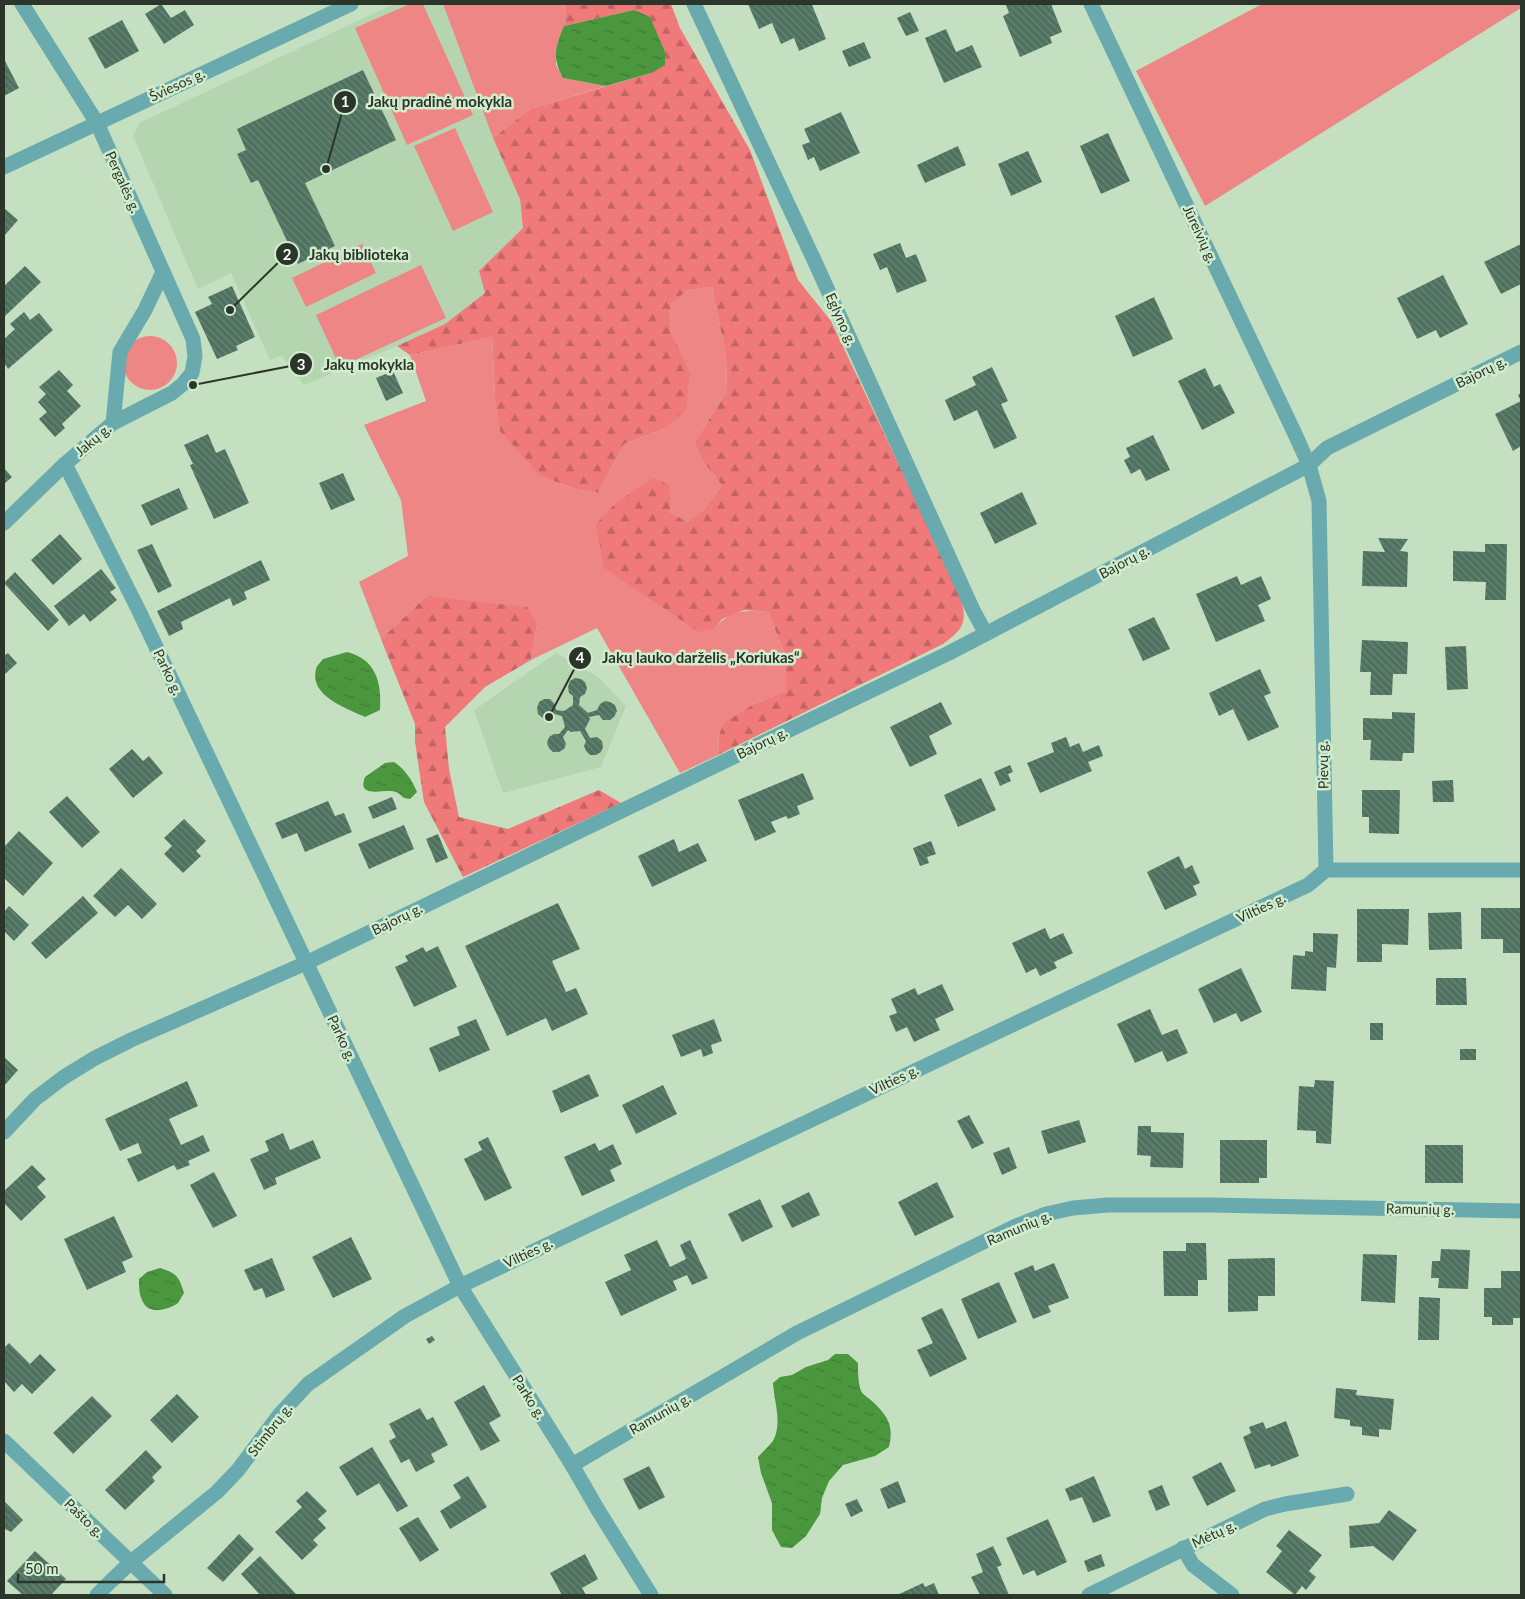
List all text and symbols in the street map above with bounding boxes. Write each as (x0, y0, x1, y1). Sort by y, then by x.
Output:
street label: Šviesos g. (146, 64, 207, 105)
callout: Jakų pradinė mokykla (332, 87, 522, 117)
text: 1 (341, 92, 349, 110)
text: Jakų pradinė mokykla (368, 92, 512, 110)
street label: Pergalės g. (102, 148, 145, 215)
street label: Jūreivių g. (1180, 202, 1221, 265)
callout: Jakų biblioteka (274, 239, 419, 269)
text: 2 (283, 245, 292, 263)
text: Jakų biblioteka (309, 245, 409, 263)
street label: Eglyno g. (822, 290, 861, 348)
callout: Jakų mokykla (289, 349, 424, 379)
street label: Bajorų g. (1453, 352, 1509, 391)
text: 3 (297, 355, 305, 373)
text: Jakų mokykla (324, 355, 414, 373)
street label: Jakų g. (71, 420, 114, 460)
street label: Bajorų g. (1096, 541, 1152, 582)
callout: Jakų lauko darželis „Koriukas“ (567, 643, 810, 673)
street label: Parko g. (150, 646, 187, 698)
text: 4 (576, 648, 585, 666)
text: Jakų lauko darželis „Koriukas“ (602, 648, 800, 666)
street label: Bajorų g. (734, 723, 790, 762)
street label: Pievų g. (1314, 741, 1331, 789)
street label: Vilties g. (1233, 889, 1288, 926)
street label: Bajorų g. (369, 899, 425, 938)
street label: Parko g. (324, 1012, 361, 1064)
street label: Vilties g. (866, 1061, 921, 1098)
street label: Ramunių g. (1386, 1199, 1454, 1218)
street label: Ramunių g. (984, 1206, 1053, 1249)
street label: Vilties g. (500, 1234, 555, 1271)
street label: Parko g. (509, 1371, 550, 1422)
street label: Ramunių g. (626, 1389, 693, 1438)
street label: Stimbrų g. (244, 1400, 295, 1459)
street label: Pašto g. (61, 1495, 108, 1541)
street label: Mėtų g. (1189, 1516, 1239, 1551)
scale bar (18, 1552, 164, 1584)
text: 50 m (25, 1559, 59, 1577)

